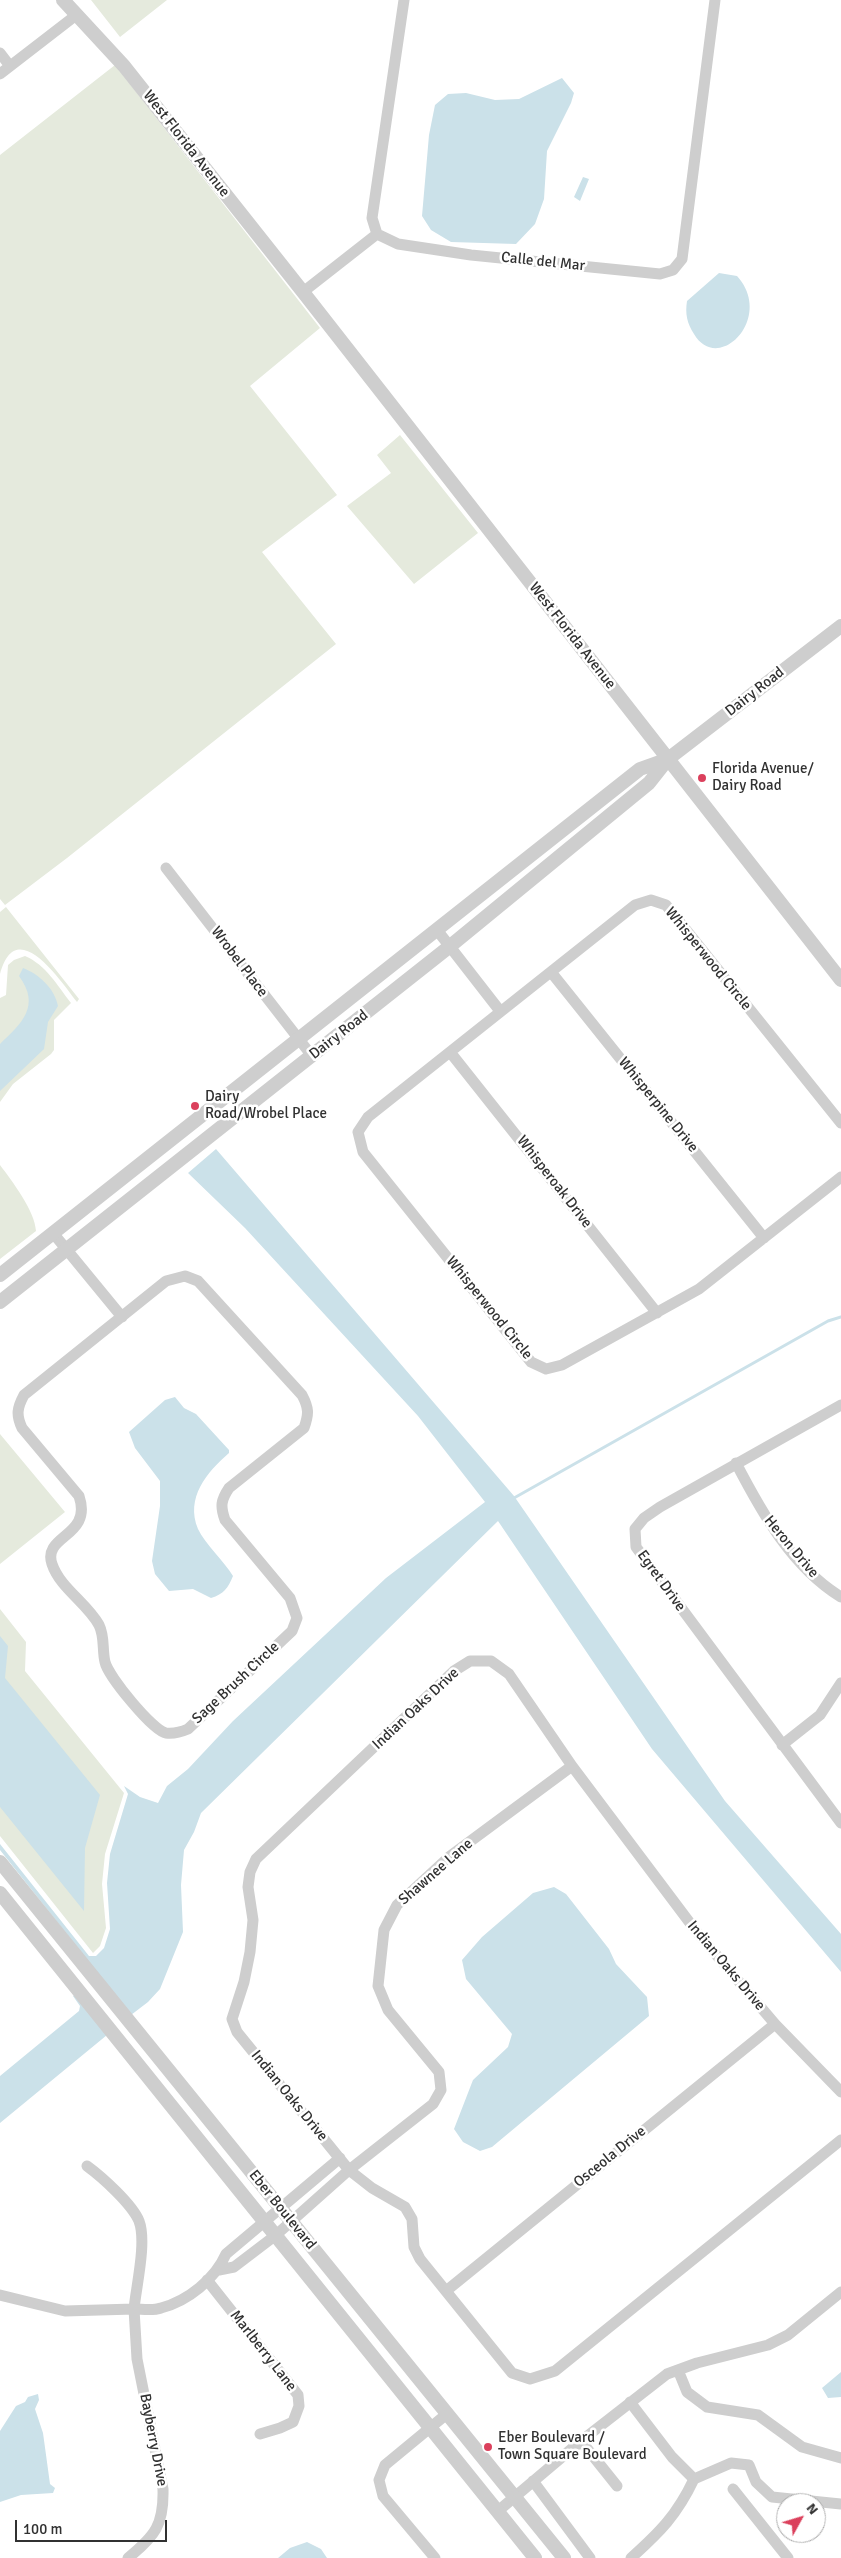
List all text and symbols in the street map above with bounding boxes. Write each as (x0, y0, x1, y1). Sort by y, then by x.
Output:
street label: West Florida Avenue (139, 87, 233, 201)
street label: Calle del Mar (500, 249, 586, 275)
street label: West Florida Avenue (525, 579, 619, 693)
street label: Dairy Road (722, 663, 788, 721)
place label: Florida Avenue/ Dairy Road (712, 760, 814, 795)
marker: Florida Avenue/ Dairy Road (696, 772, 708, 784)
street label: Whisperwood Circle (661, 904, 755, 1014)
street label: Wrobel Place (207, 923, 271, 1001)
street label: Dairy Road (306, 1006, 372, 1064)
street label: Whisperpine Drive (614, 1054, 702, 1156)
place label: Dairy Road/Wrobel Place (205, 1088, 327, 1123)
marker: Dairy Road/Wrobel Place (189, 1100, 201, 1112)
street label: Whisperoak Drive (512, 1132, 596, 1232)
street label: Whisperwood Circle (442, 1253, 536, 1363)
street label: Heron Drive (760, 1512, 822, 1582)
street label: Egret Drive (633, 1547, 689, 1615)
street label: Sage Brush Circle (189, 1638, 283, 1728)
street label: Indian Oaks Drive (369, 1664, 463, 1754)
street label: Shawnee Lane (395, 1835, 477, 1909)
street label: Indian Oaks Drive (683, 1917, 769, 2015)
street label: Indian Oaks Drive (247, 2047, 331, 2145)
street label: Osceola Drive (570, 2122, 650, 2192)
street label: Eber Boulevard (244, 2167, 320, 2253)
street label: Marlberry Lane (226, 2307, 300, 2395)
street label: Bayberry Drive (135, 2392, 171, 2488)
place label: Eber Boulevard / Town Square Boulevard (498, 2429, 647, 2464)
marker: Eber Boulevard / Town Square Boulevard (482, 2441, 494, 2453)
north arrow (776, 2493, 826, 2543)
text: N (803, 2500, 822, 2518)
scale bar (18, 2510, 170, 2542)
text: 100 m (23, 2520, 63, 2538)

